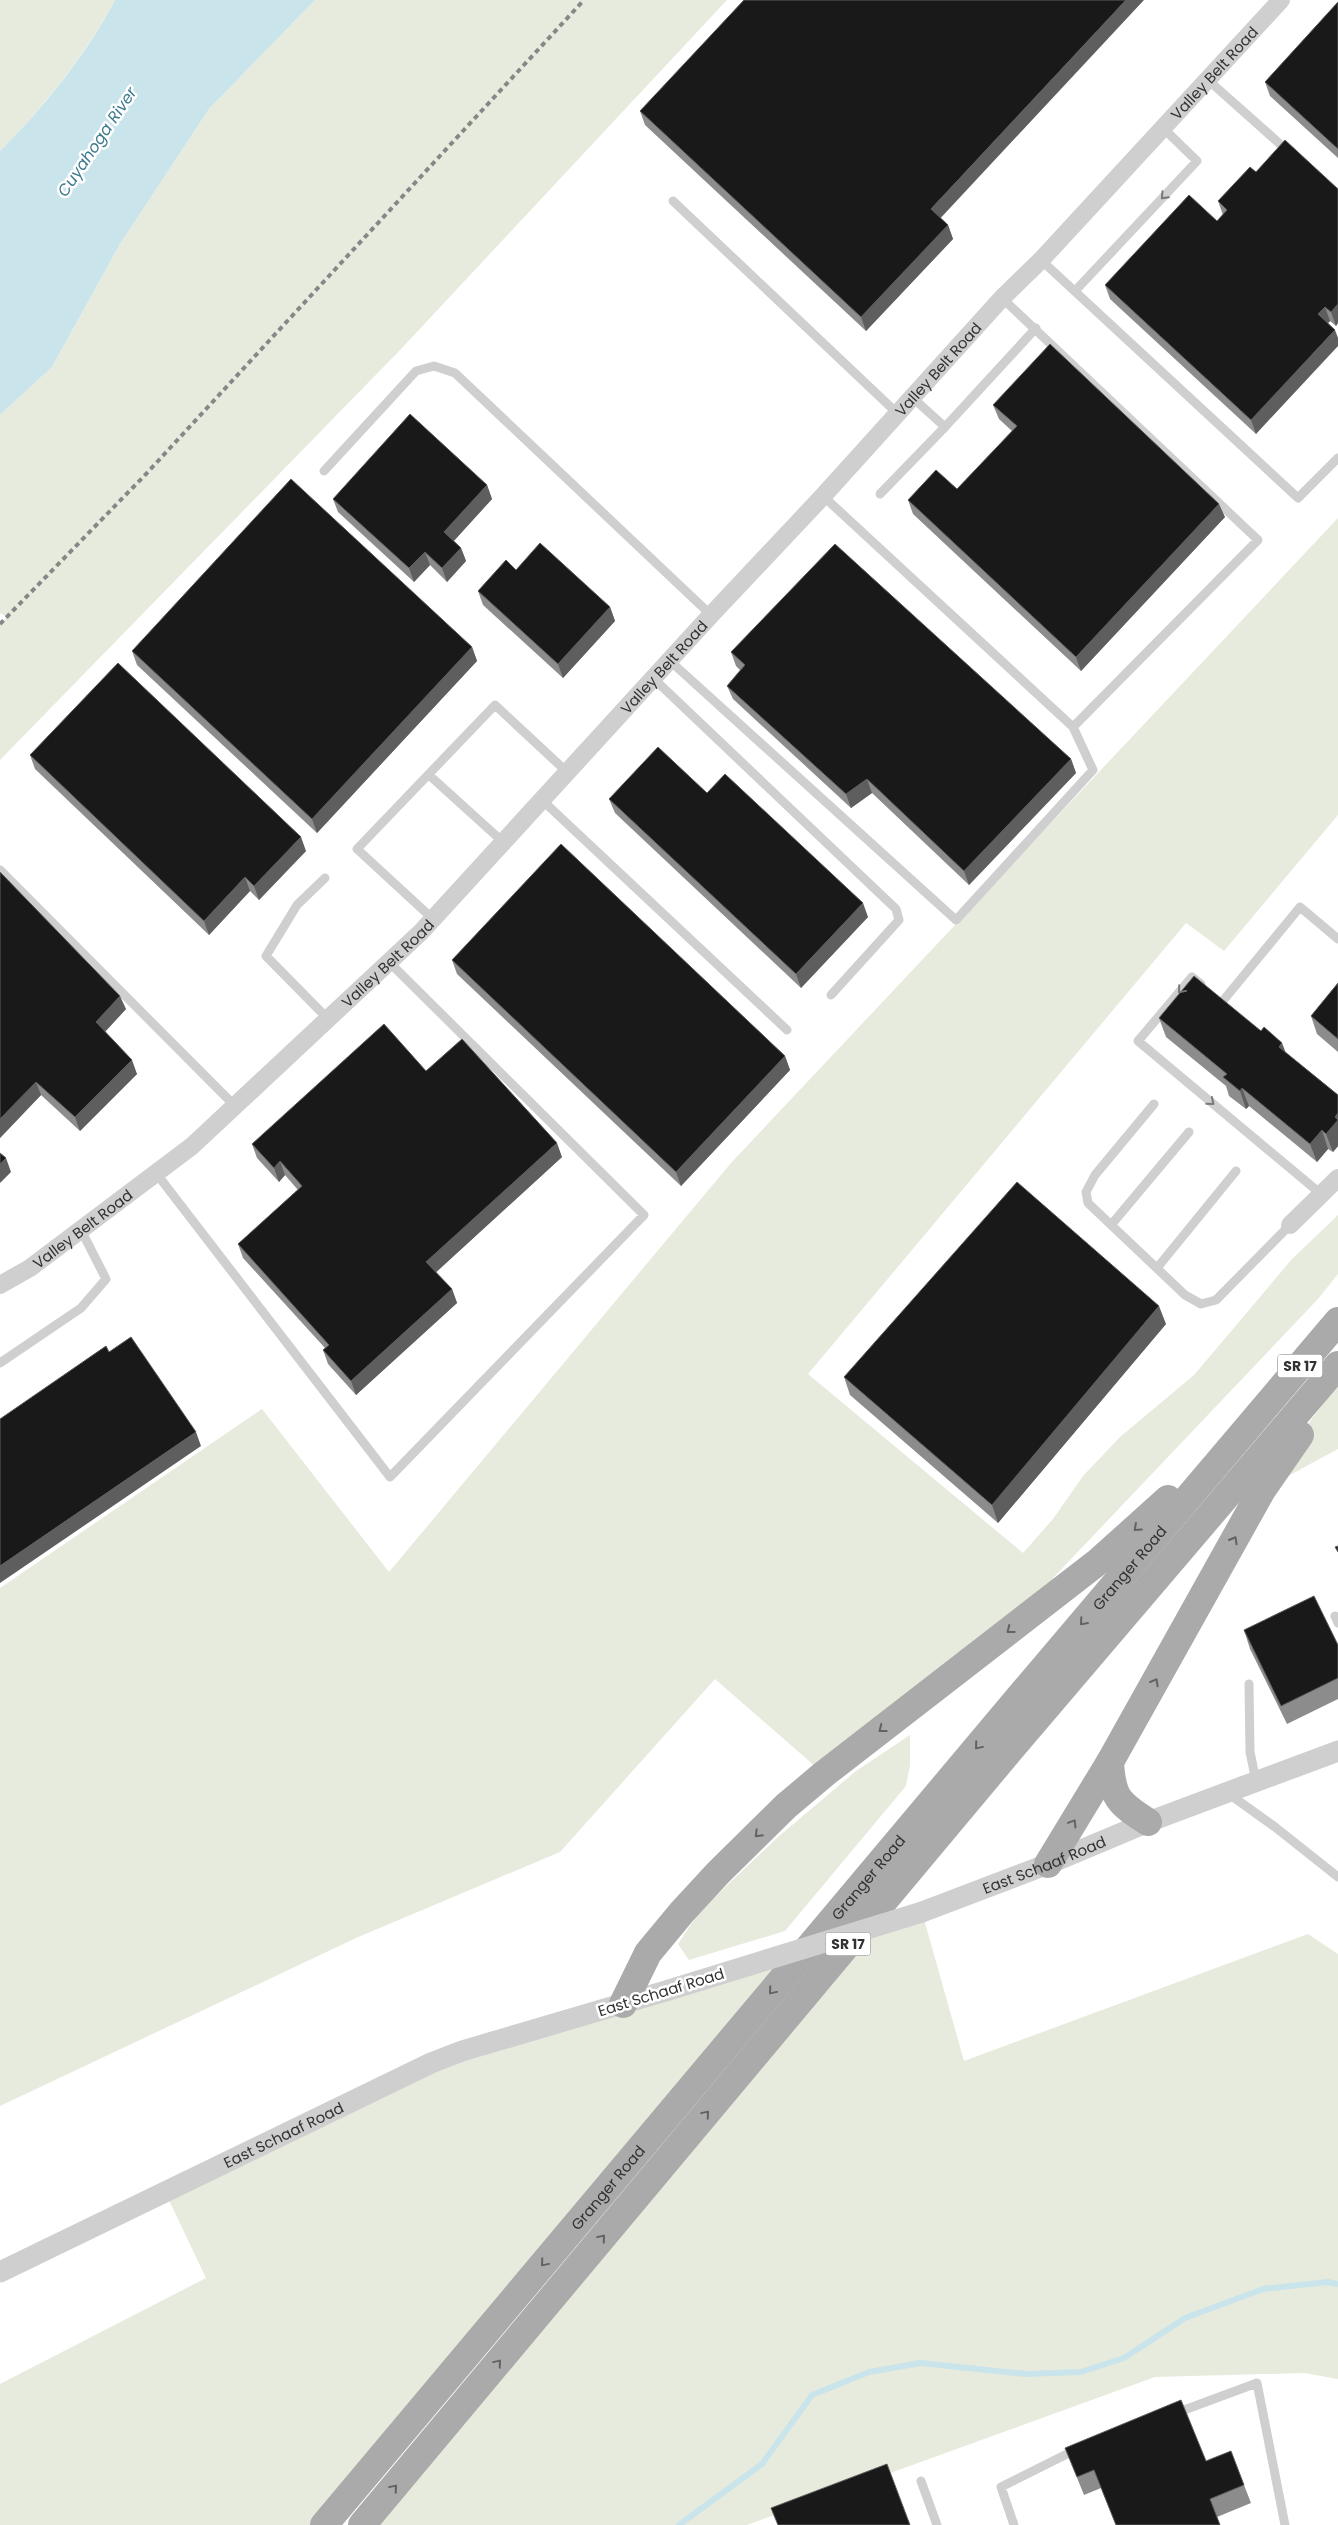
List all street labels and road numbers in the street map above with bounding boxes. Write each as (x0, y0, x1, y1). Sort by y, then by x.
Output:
street label: Valley Belt Road (1165, 21, 1262, 124)
street label: Valley Belt Road (890, 317, 986, 421)
street label: Valley Belt Road (615, 615, 712, 718)
street label: Valley Belt Road (337, 914, 438, 1012)
street label: Valley Belt Road (28, 1184, 137, 1273)
road number: SR 17 (1278, 1354, 1322, 1378)
street label: Granger Road (1087, 1521, 1171, 1614)
street label: Granger Road (826, 1830, 910, 1924)
street label: East Schaaf Road (979, 1830, 1109, 1898)
road number: SR 17 (826, 1932, 870, 1956)
street label: East Schaaf Road (595, 1963, 727, 2021)
street label: East Schaaf Road (220, 2097, 347, 2173)
street label: Granger Road (566, 2140, 649, 2234)

